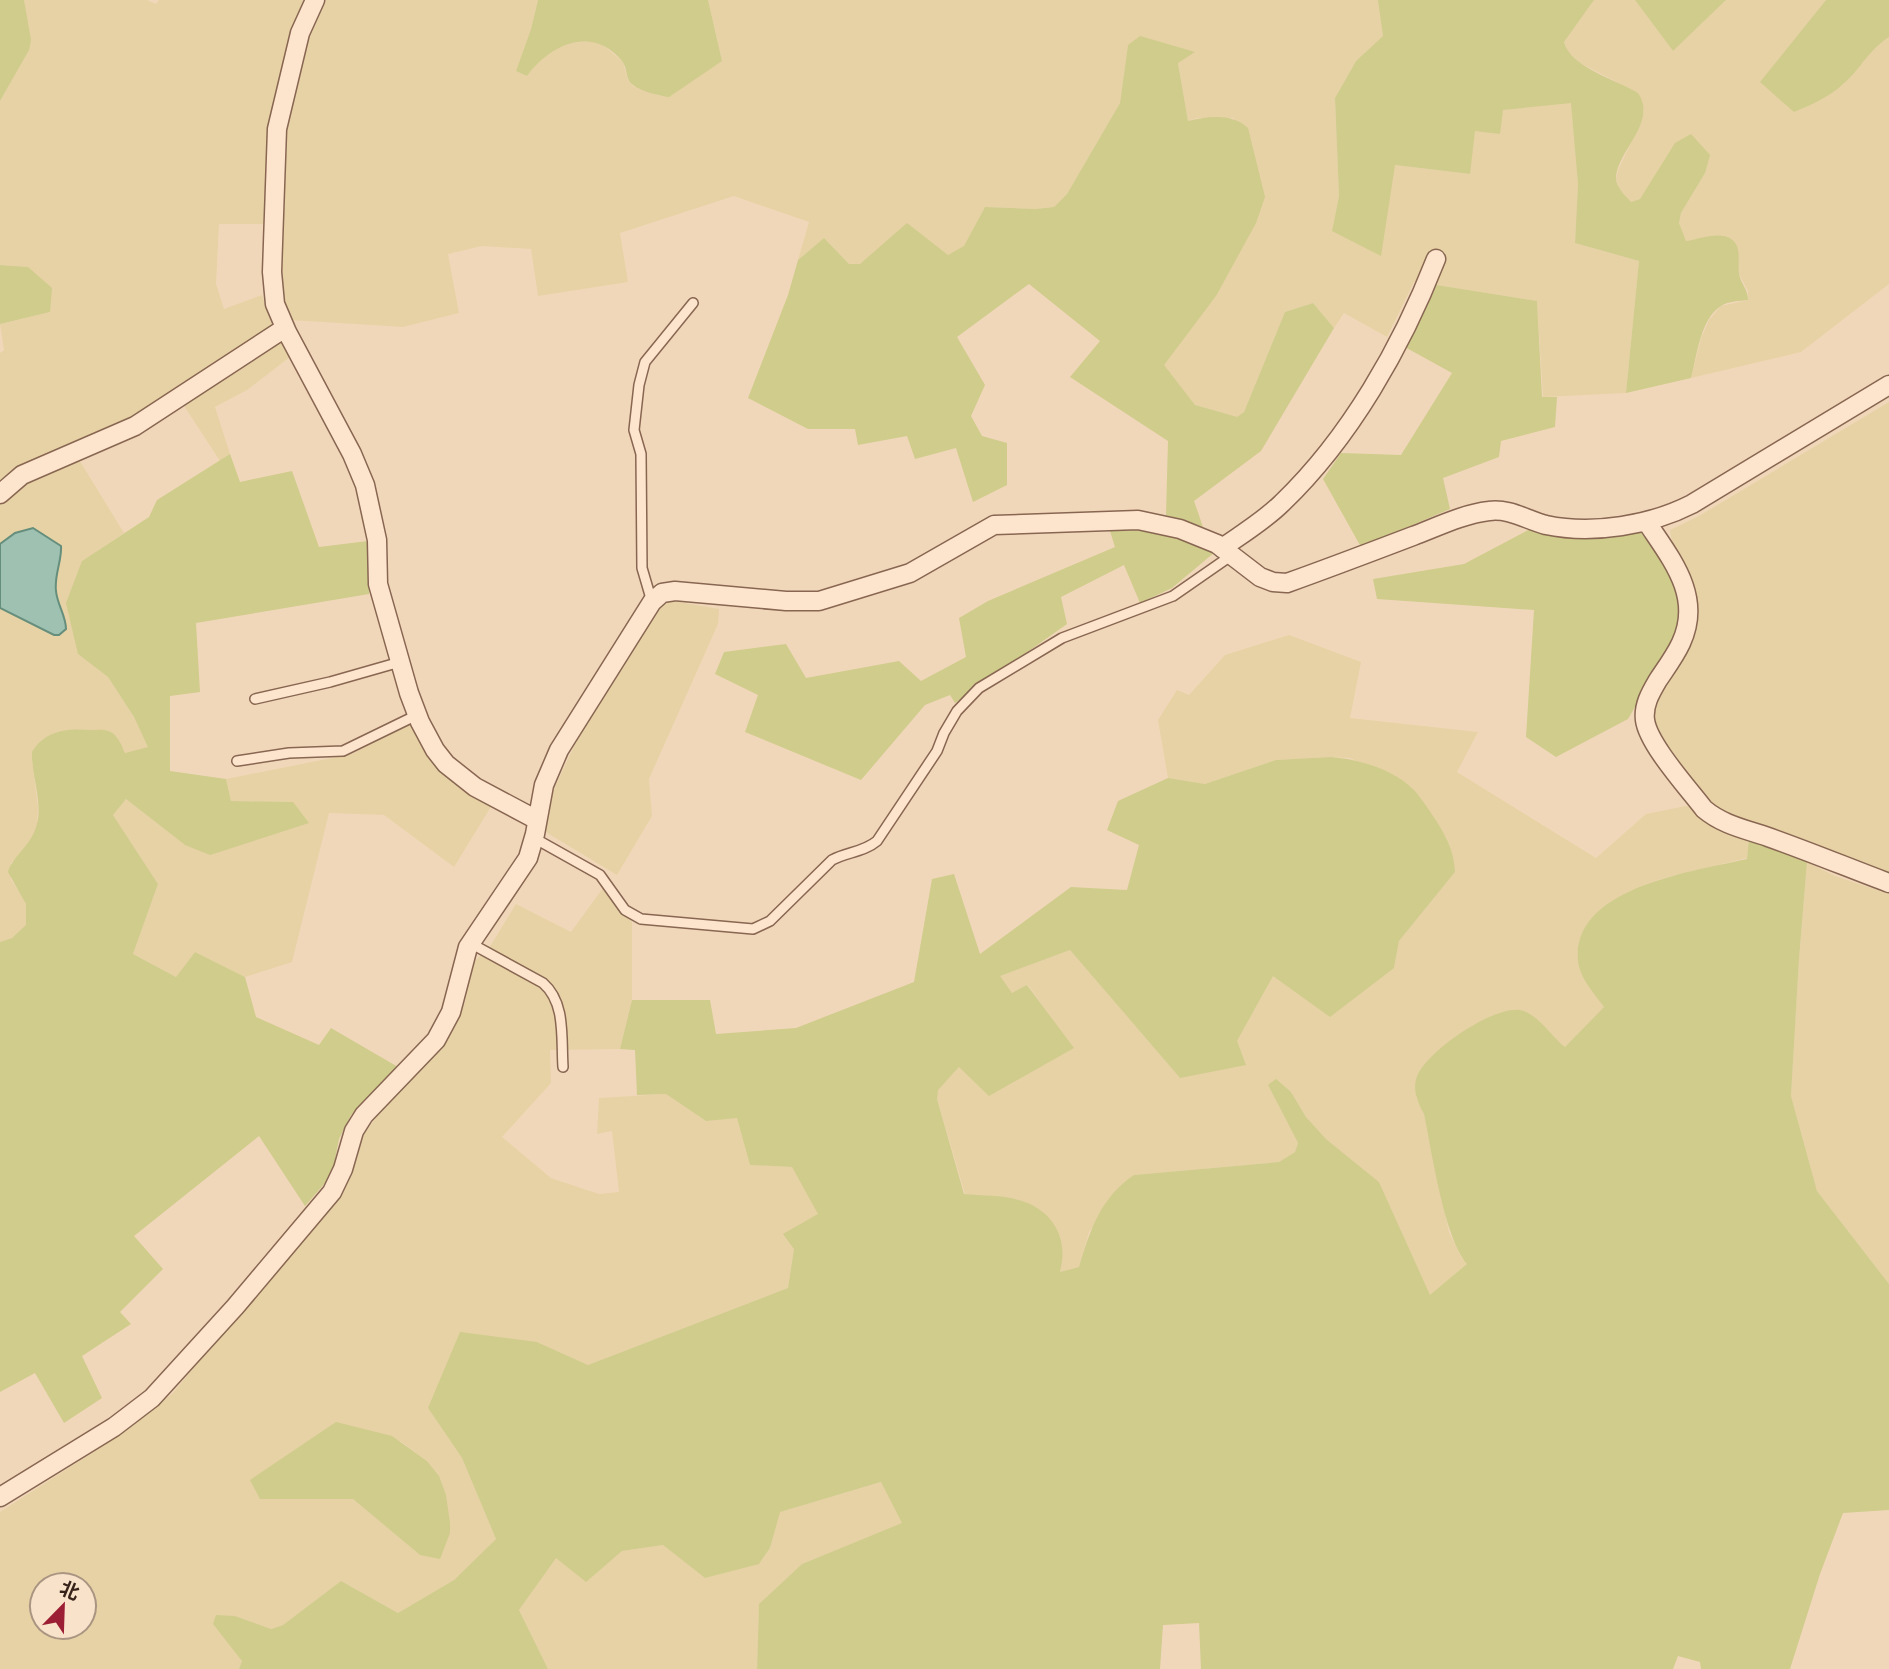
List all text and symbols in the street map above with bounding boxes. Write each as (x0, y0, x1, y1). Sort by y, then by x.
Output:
north arrow (28, 1571, 98, 1641)
text: 北 (56, 1577, 83, 1605)

